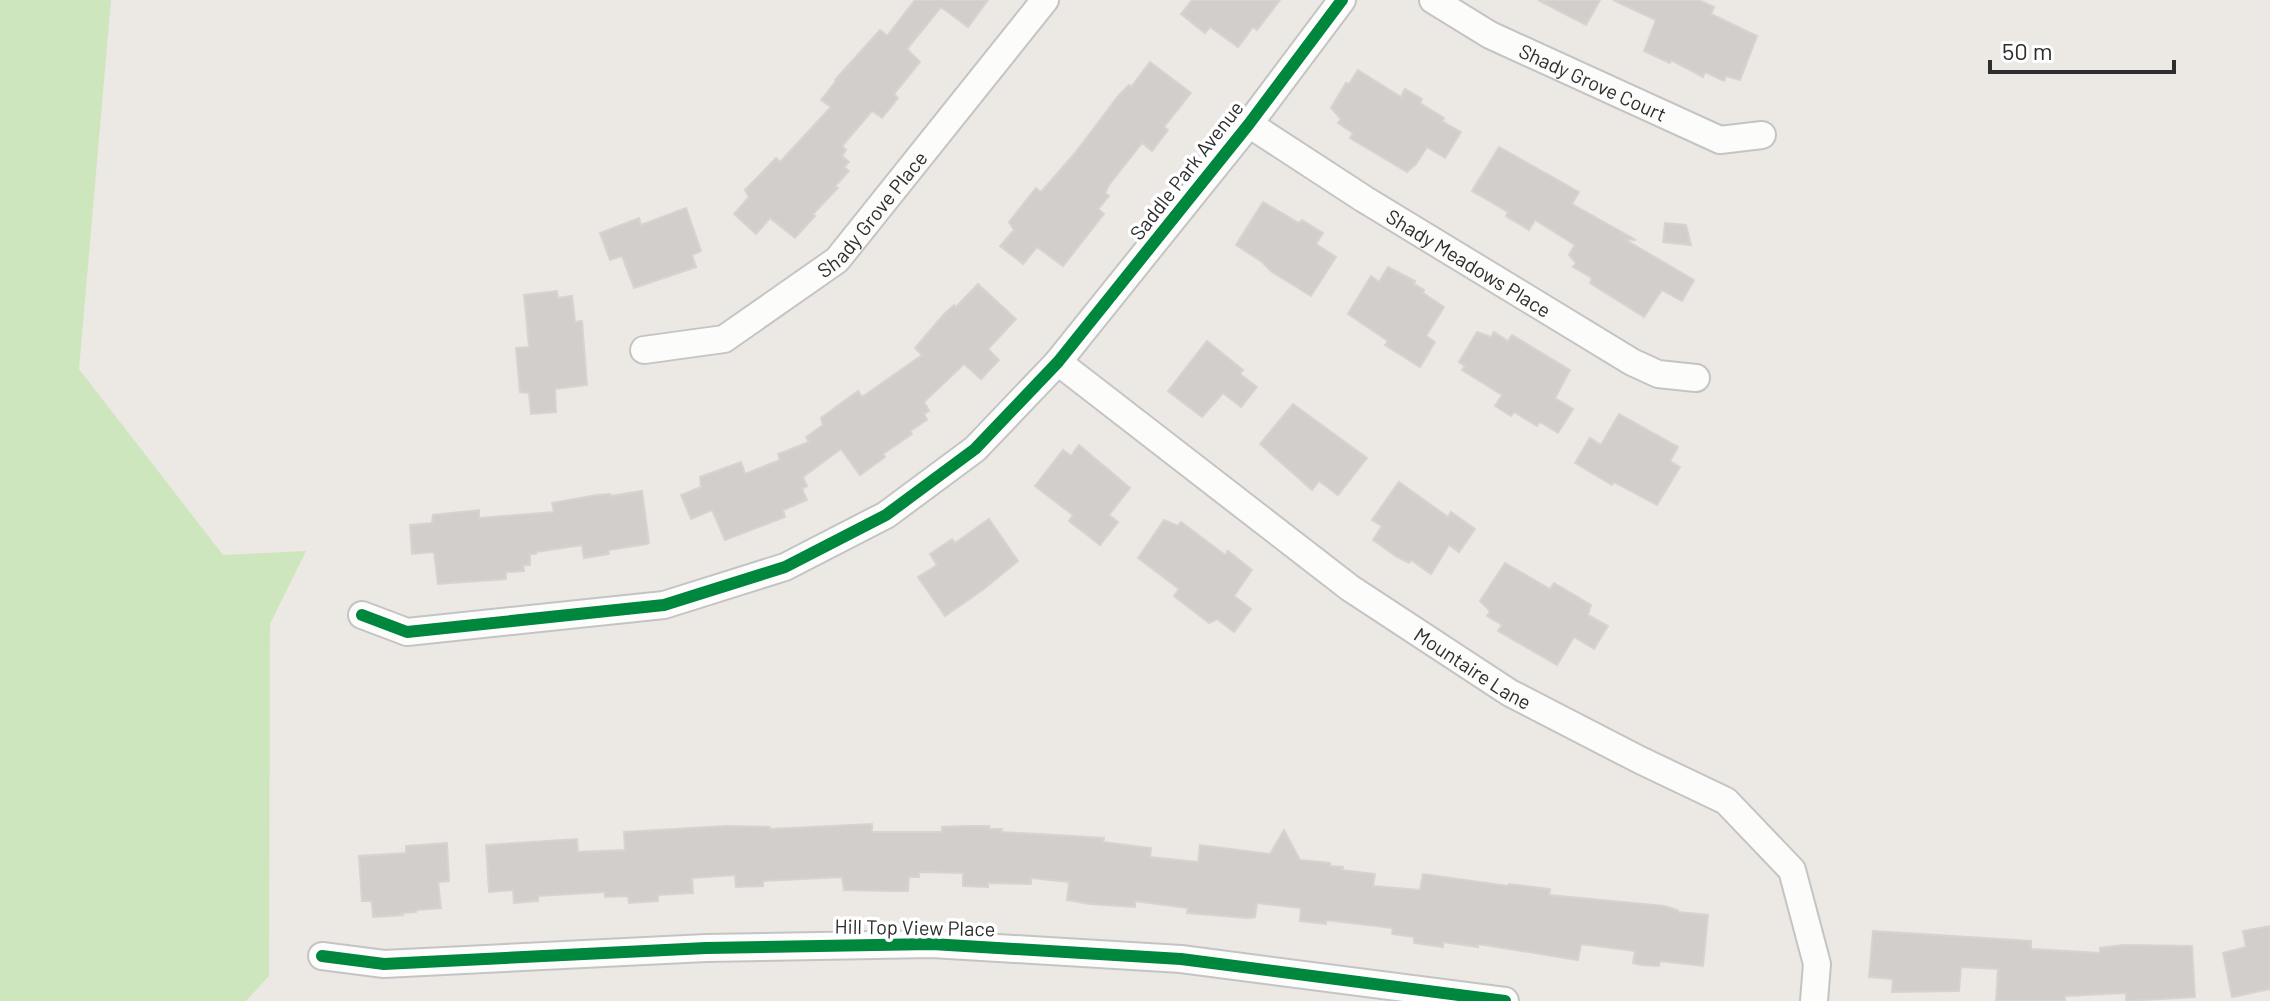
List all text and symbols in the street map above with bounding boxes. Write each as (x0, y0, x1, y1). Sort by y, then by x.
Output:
scale bar (1990, 24, 2174, 74)
text: 50 m (2002, 36, 2053, 65)
street label: Shady Grove Court (1515, 38, 1670, 126)
street label: Saddle Park Avenue (1124, 96, 1248, 244)
street label: Shady Grove Place (812, 146, 932, 282)
street label: Shady Meadows Place (1382, 204, 1556, 322)
street label: Mountaire Lane (1410, 622, 1535, 714)
street label: Hill Top View Place (834, 914, 996, 940)

